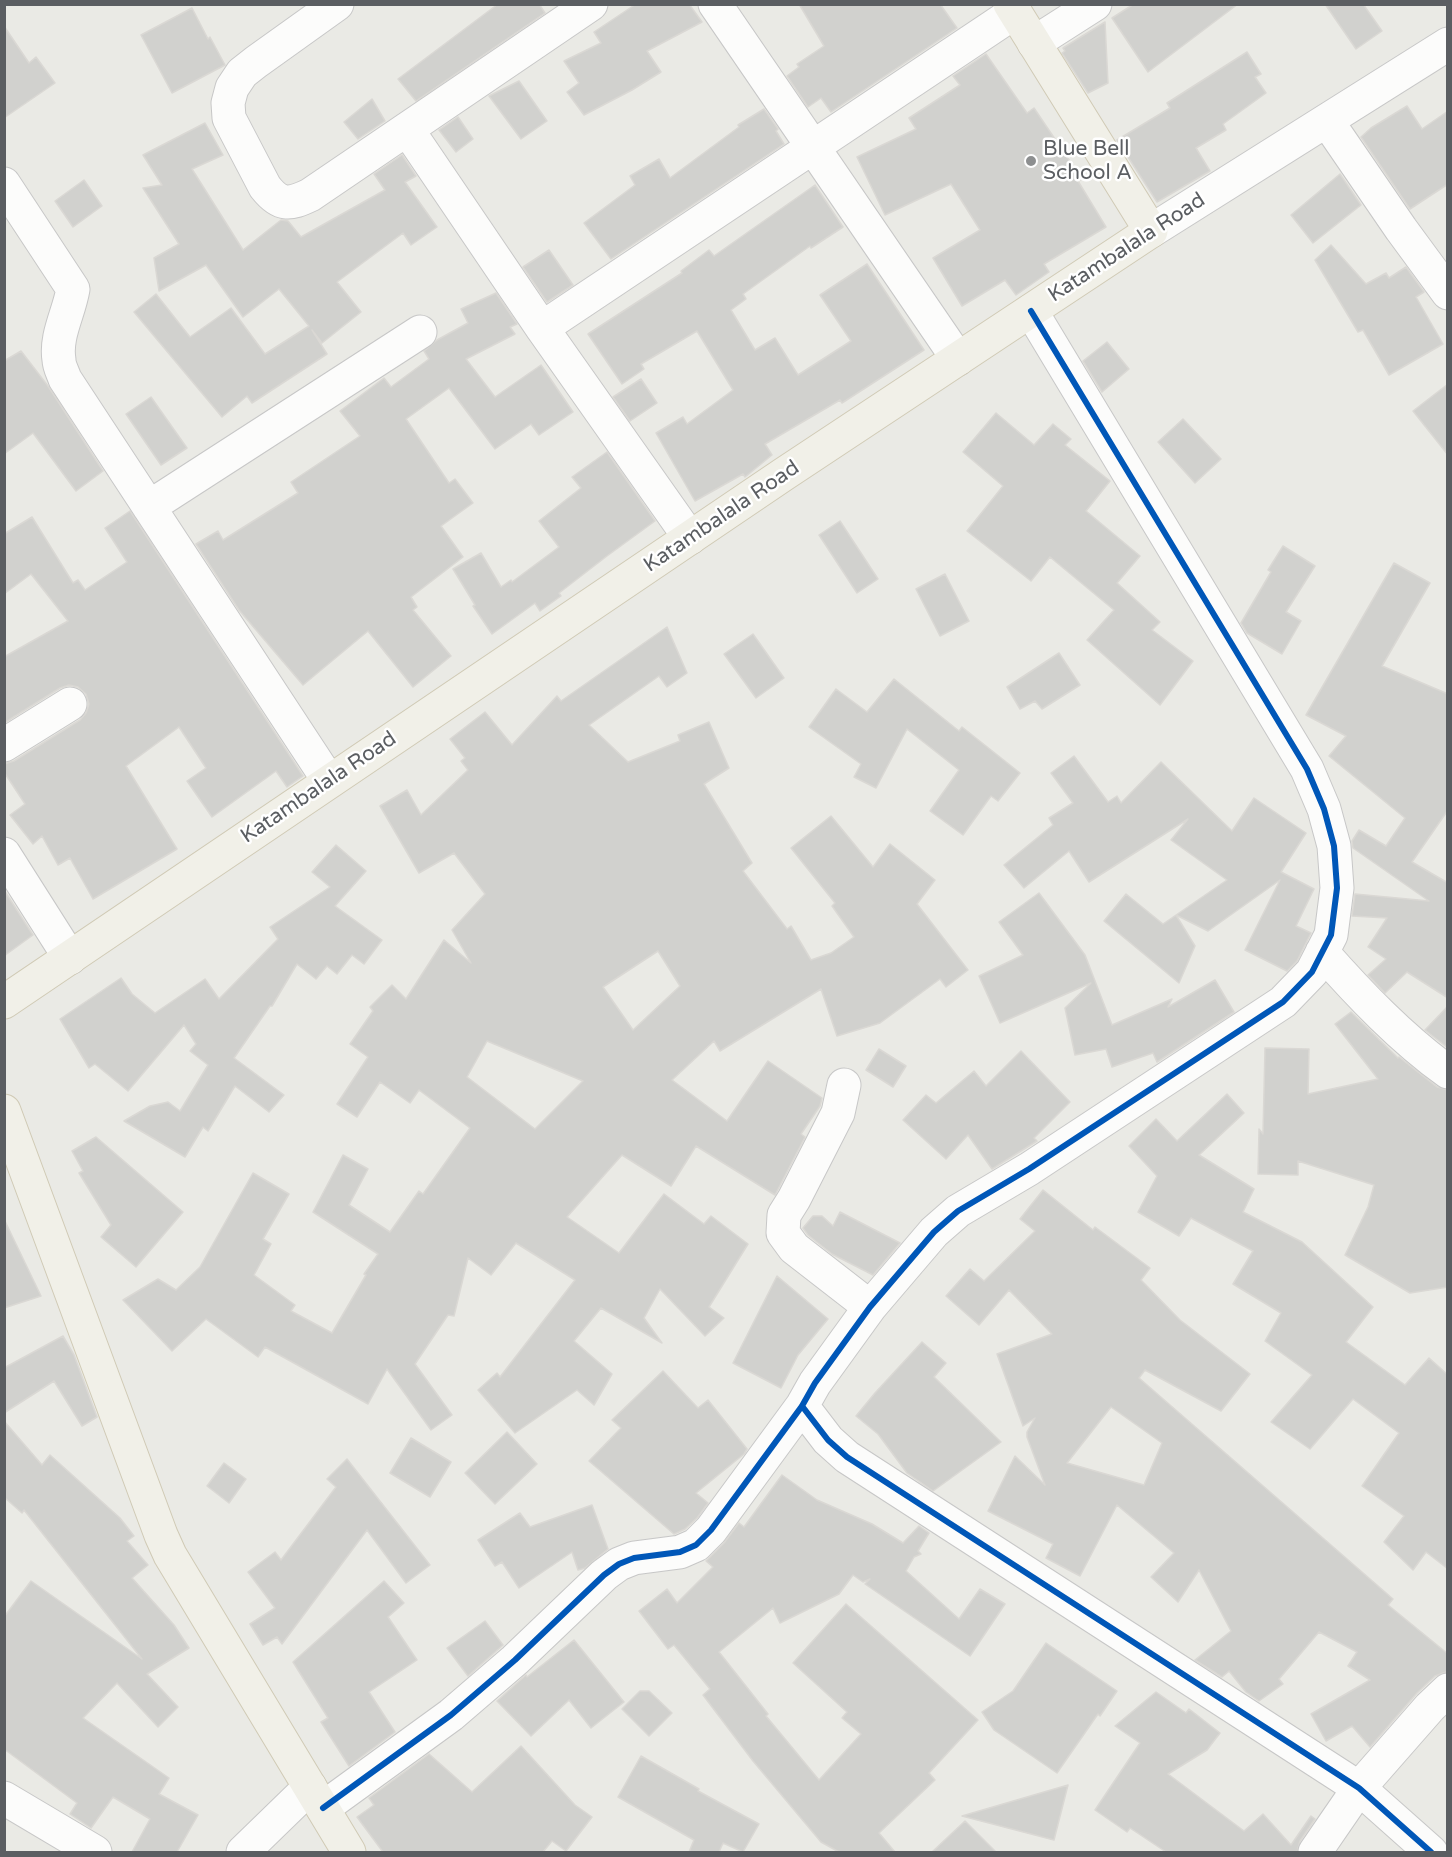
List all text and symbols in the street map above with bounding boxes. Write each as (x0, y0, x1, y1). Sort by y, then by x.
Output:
place label: Blue Bell School A (1043, 136, 1132, 186)
marker: Blue Bell School A (1024, 154, 1038, 168)
street label: Katambalala Road (1044, 188, 1210, 308)
street label: Katambalala Road (639, 456, 805, 578)
street label: Katambalala Road (236, 727, 402, 849)

